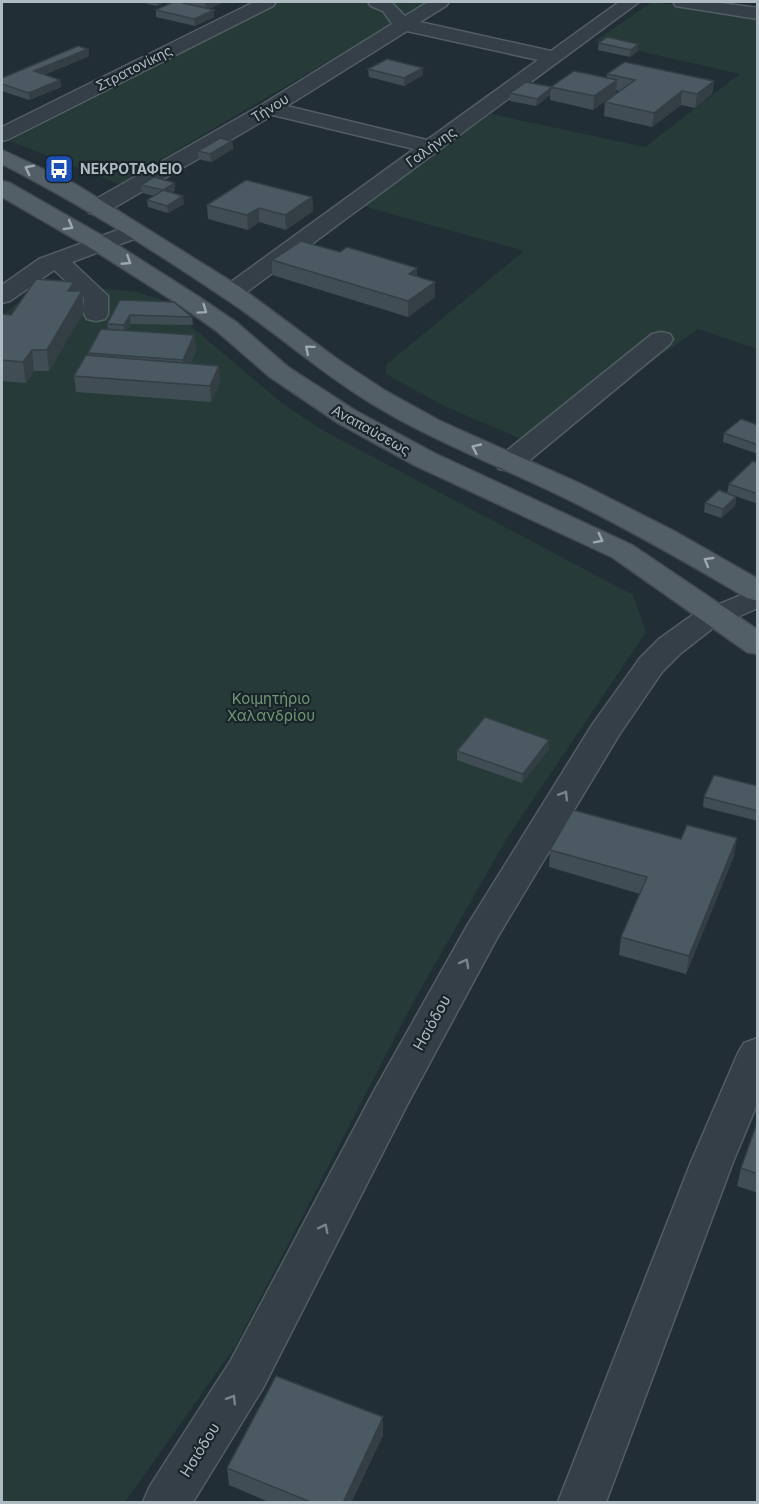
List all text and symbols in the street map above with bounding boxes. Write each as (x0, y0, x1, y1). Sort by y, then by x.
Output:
street label: Στρατονίκης (93, 41, 175, 94)
street label: Τήνου (248, 89, 292, 126)
street label: Γαλήνης (402, 123, 459, 171)
bus stop icon: ΝΕΚΡΟΤΑΦΕΙΟ (43, 153, 75, 185)
place label: ΝΕΚΡΟΤΑΦΕΙΟ (80, 160, 183, 177)
one-way arrow (25, 165, 36, 177)
one-way arrow (63, 218, 73, 230)
one-way arrow (120, 254, 131, 265)
one-way arrow (196, 303, 207, 314)
one-way arrow (305, 345, 316, 356)
street label: Αναπαύσεως (329, 401, 414, 458)
one-way arrow (472, 443, 483, 455)
one-way arrow (592, 532, 603, 543)
one-way arrow (704, 557, 714, 568)
park label: Κοιμητήριο Χαλανδρίου (227, 689, 315, 725)
one-way arrow (557, 791, 569, 801)
one-way arrow (458, 959, 469, 969)
street label: Ησιόδου (409, 992, 454, 1054)
one-way arrow (317, 1223, 328, 1234)
one-way arrow (224, 1395, 235, 1406)
street label: Ησιόδου (176, 1419, 224, 1480)

